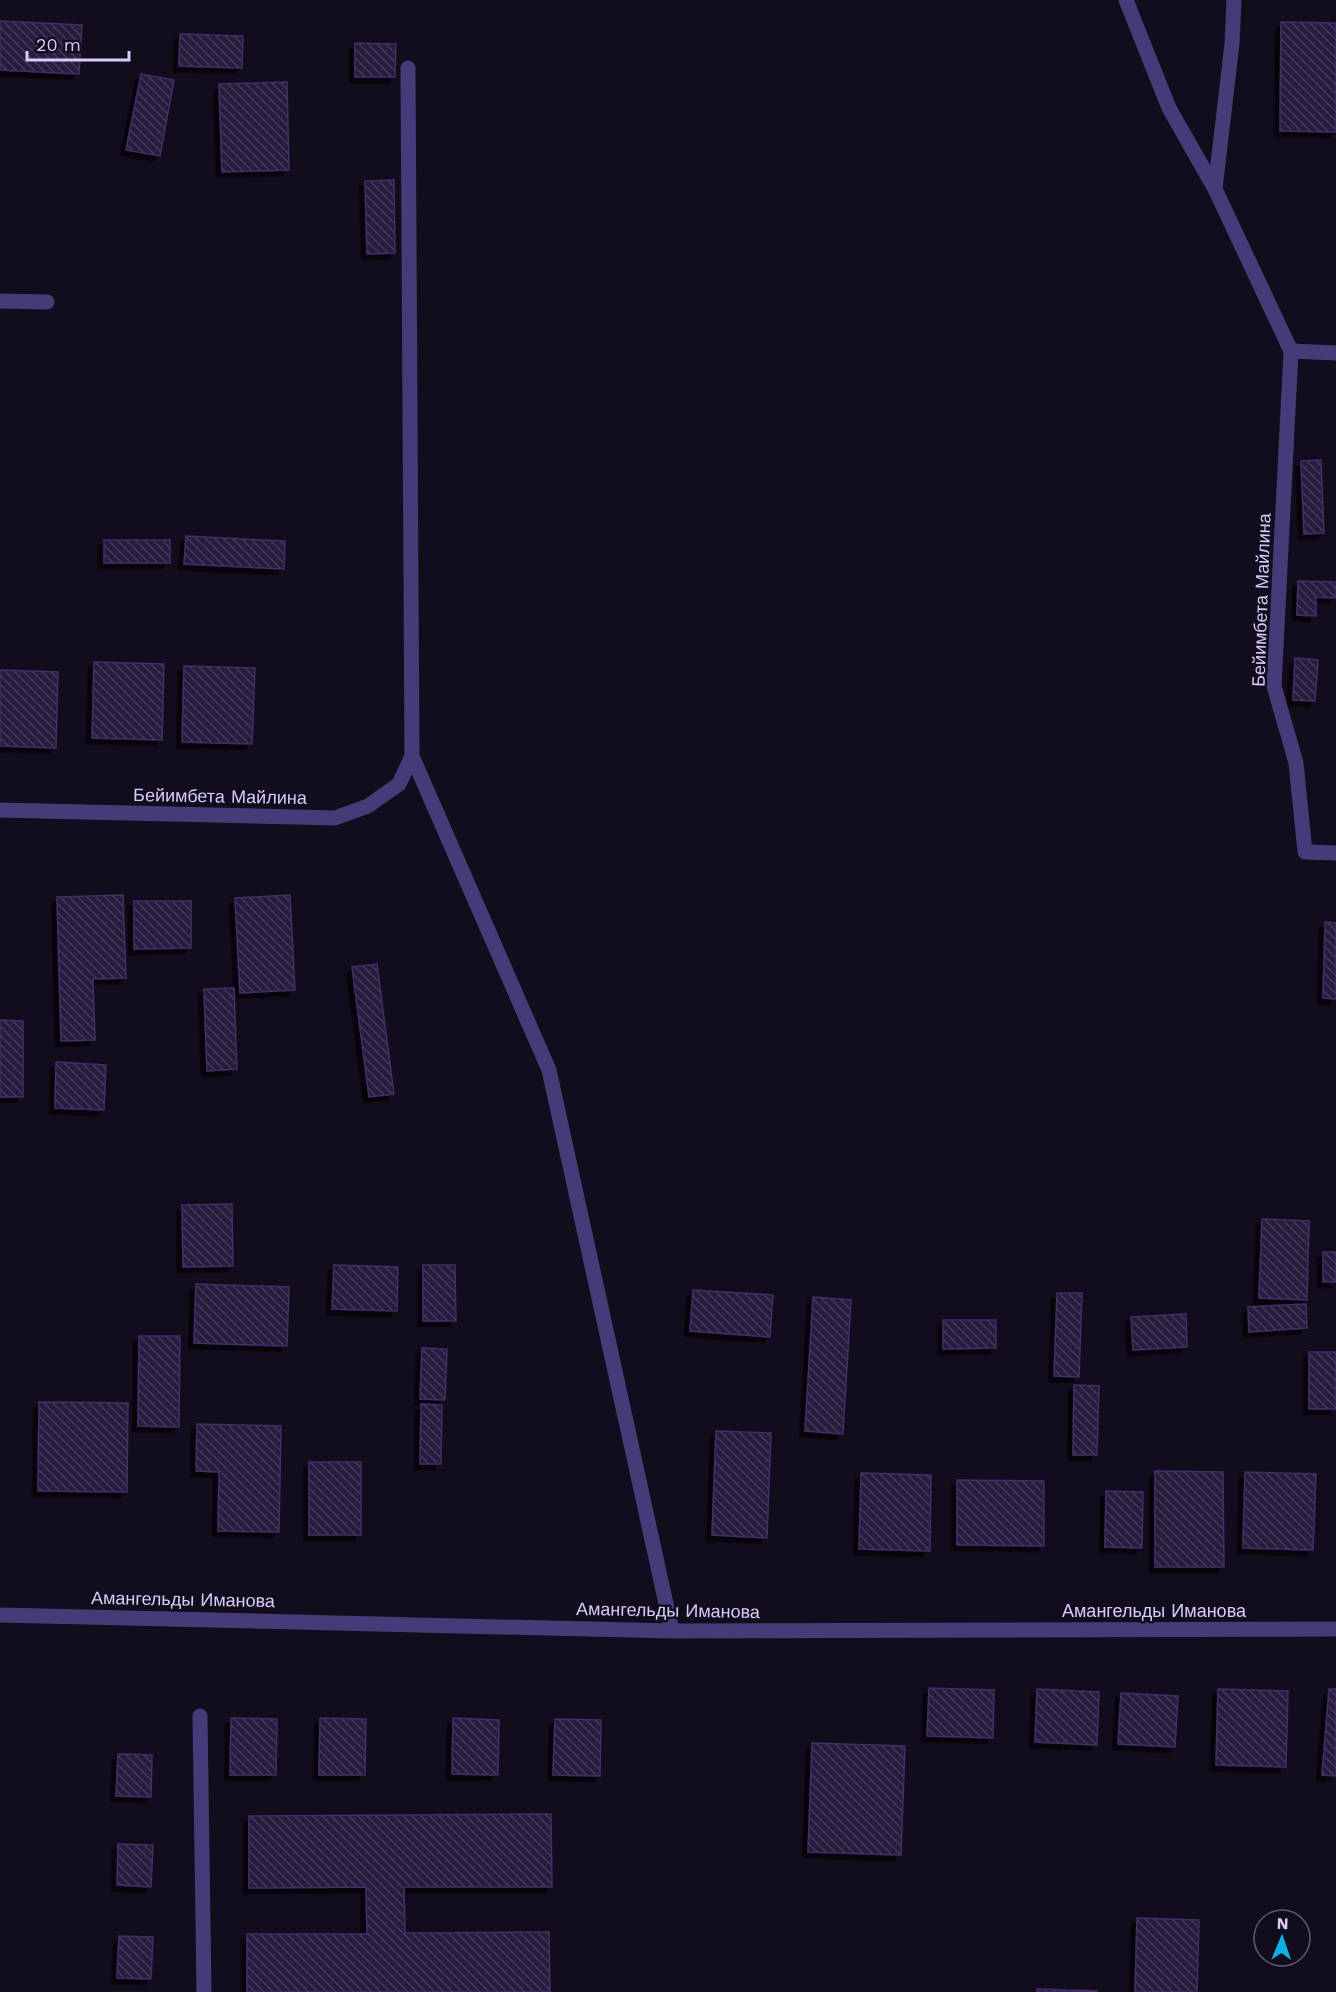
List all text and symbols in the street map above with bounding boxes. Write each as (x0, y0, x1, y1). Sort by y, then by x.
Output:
scale bar (27, 24, 129, 62)
text: 20 m (36, 34, 81, 55)
street label: Бейимбета Майлина (1247, 512, 1275, 687)
street label: Бейимбета Майлина (133, 784, 308, 808)
street label: Амангельды Иманова (91, 1587, 276, 1611)
street label: Амангельды Иманова (576, 1598, 761, 1622)
street label: Амангельды Иманова (1062, 1600, 1247, 1621)
north arrow (1252, 1908, 1312, 1968)
text: N (1276, 1914, 1289, 1933)

